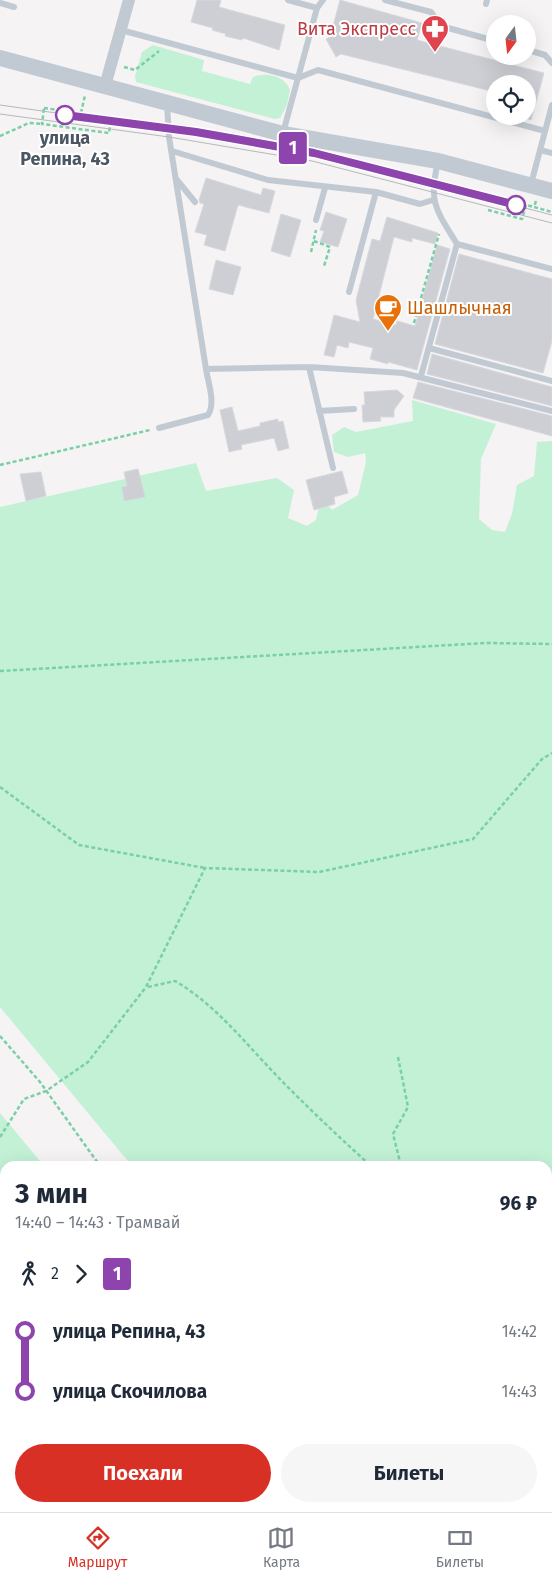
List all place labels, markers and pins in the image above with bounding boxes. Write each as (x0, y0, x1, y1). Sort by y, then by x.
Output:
pharmacy icon: Вита Экспресс (420, 14, 450, 53)
place label: Вита Экспресс (297, 18, 416, 40)
marker: улица Репина, 43 (55, 105, 75, 125)
place label: улица Репина, 43 (20, 127, 110, 170)
unlabelled marker (506, 195, 526, 215)
cafe icon: Шашлычная (373, 293, 403, 332)
place label: Шашлычная (407, 297, 512, 319)

